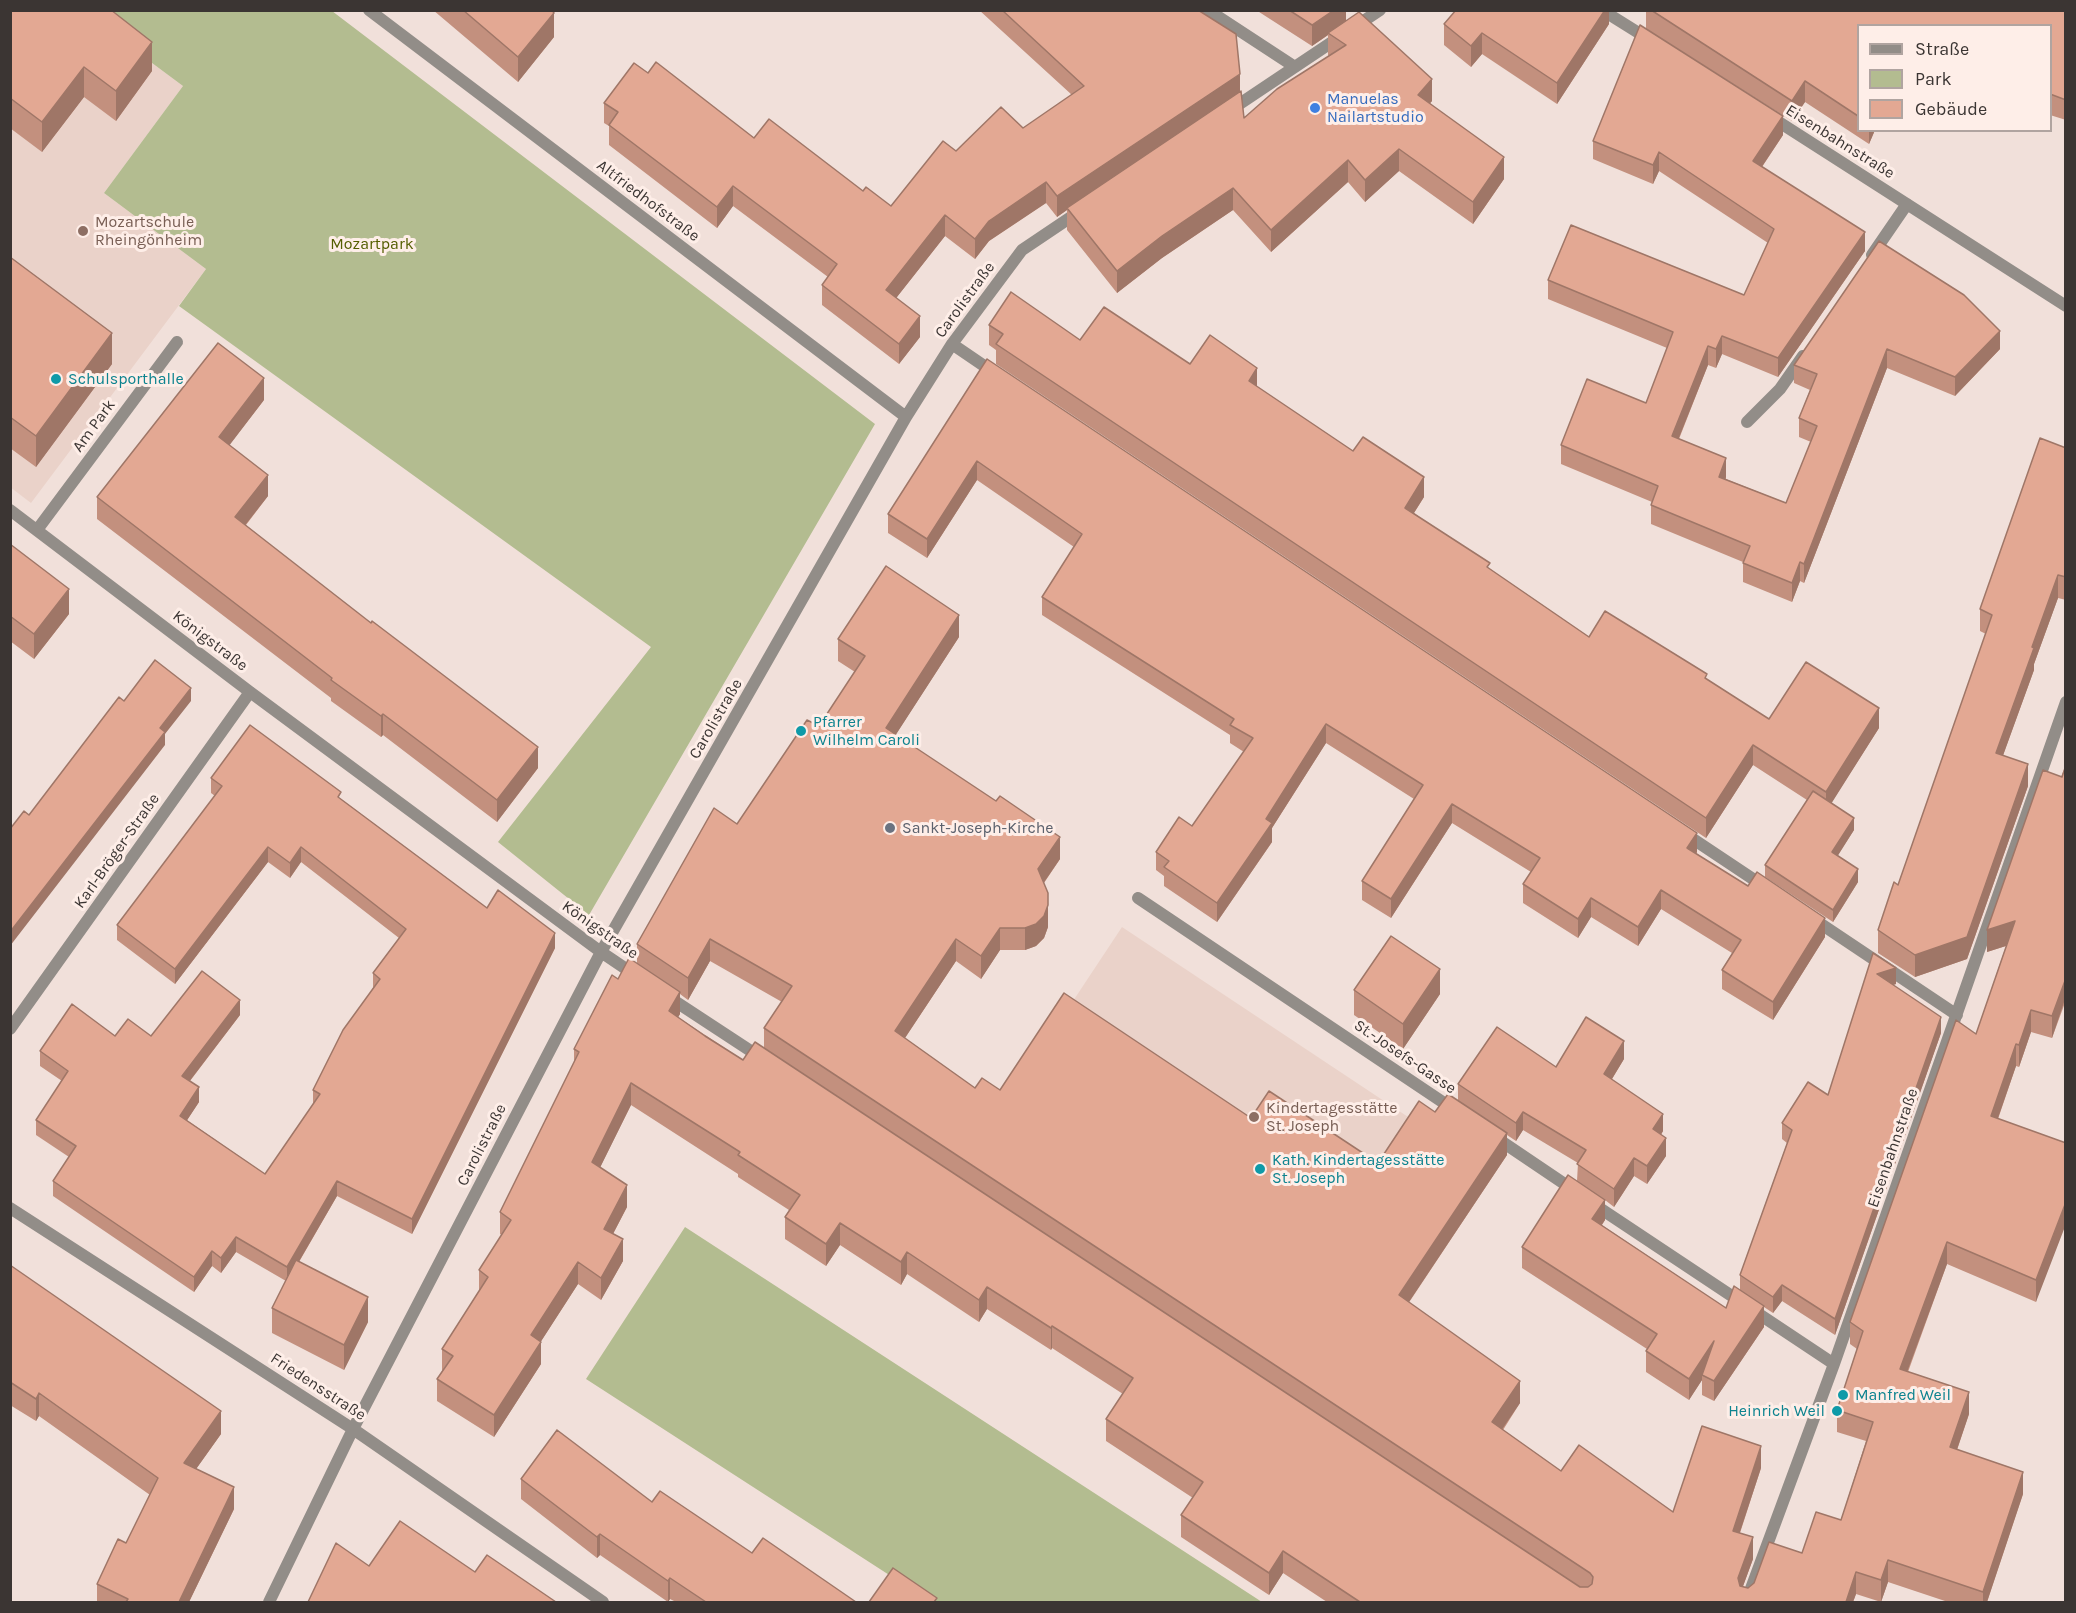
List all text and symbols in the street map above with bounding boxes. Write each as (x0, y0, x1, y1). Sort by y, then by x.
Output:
legend (1857, 24, 2052, 132)
text: Straße (1915, 38, 1969, 60)
text: Park (1915, 68, 1952, 90)
place label: Manuelas Nailartstudio (1327, 89, 1424, 127)
text: Gebäude (1915, 98, 1987, 120)
marker: Manuelas Nailartstudio (1308, 101, 1322, 115)
street label: Eisenbahnstraße (1782, 101, 1898, 183)
street label: Altfriedhofstraße (593, 156, 703, 246)
place label: Mozartschule Rheingönheim (95, 212, 202, 250)
marker: Mozartschule Rheingönheim (76, 224, 90, 238)
park label: Mozartpark (330, 234, 414, 254)
street label: Carolistraße (931, 258, 999, 342)
place label: Schulsporthalle (68, 369, 184, 389)
marker: Schulsporthalle (49, 372, 63, 386)
street label: Am Park (68, 396, 120, 456)
street label: Königstraße (169, 607, 251, 675)
street label: Carolistraße (685, 675, 747, 763)
place label: Pfarrer Wilhelm Caroli (813, 712, 920, 750)
marker: Pfarrer Wilhelm Caroli (794, 724, 808, 738)
street label: Karl-Bröger-Straße (70, 790, 164, 912)
place label: Sankt-Joseph-Kirche (902, 818, 1054, 838)
marker: Sankt-Joseph-Kirche (883, 821, 897, 835)
street label: Königstraße (558, 897, 642, 963)
street label: St.-Josefs-Gasse (1350, 1016, 1460, 1098)
street label: Eisenbahnstraße (1864, 1086, 1922, 1210)
place label: Kindertagesstätte St. Joseph (1266, 1098, 1398, 1136)
street label: Carolistraße (453, 1101, 511, 1189)
marker: Kindertagesstätte St. Joseph (1247, 1110, 1261, 1124)
place label: Kath. Kindertagesstätte St. Joseph (1272, 1150, 1444, 1188)
marker: Kath. Kindertagesstätte St. Joseph (1253, 1162, 1267, 1176)
street label: Friedensstraße (267, 1349, 369, 1425)
place label: Manfred Weil (1855, 1385, 1951, 1405)
marker: Manfred Weil (1836, 1388, 1850, 1402)
place label: Heinrich Weil (1728, 1401, 1825, 1421)
marker: Heinrich Weil (1830, 1404, 1844, 1418)

